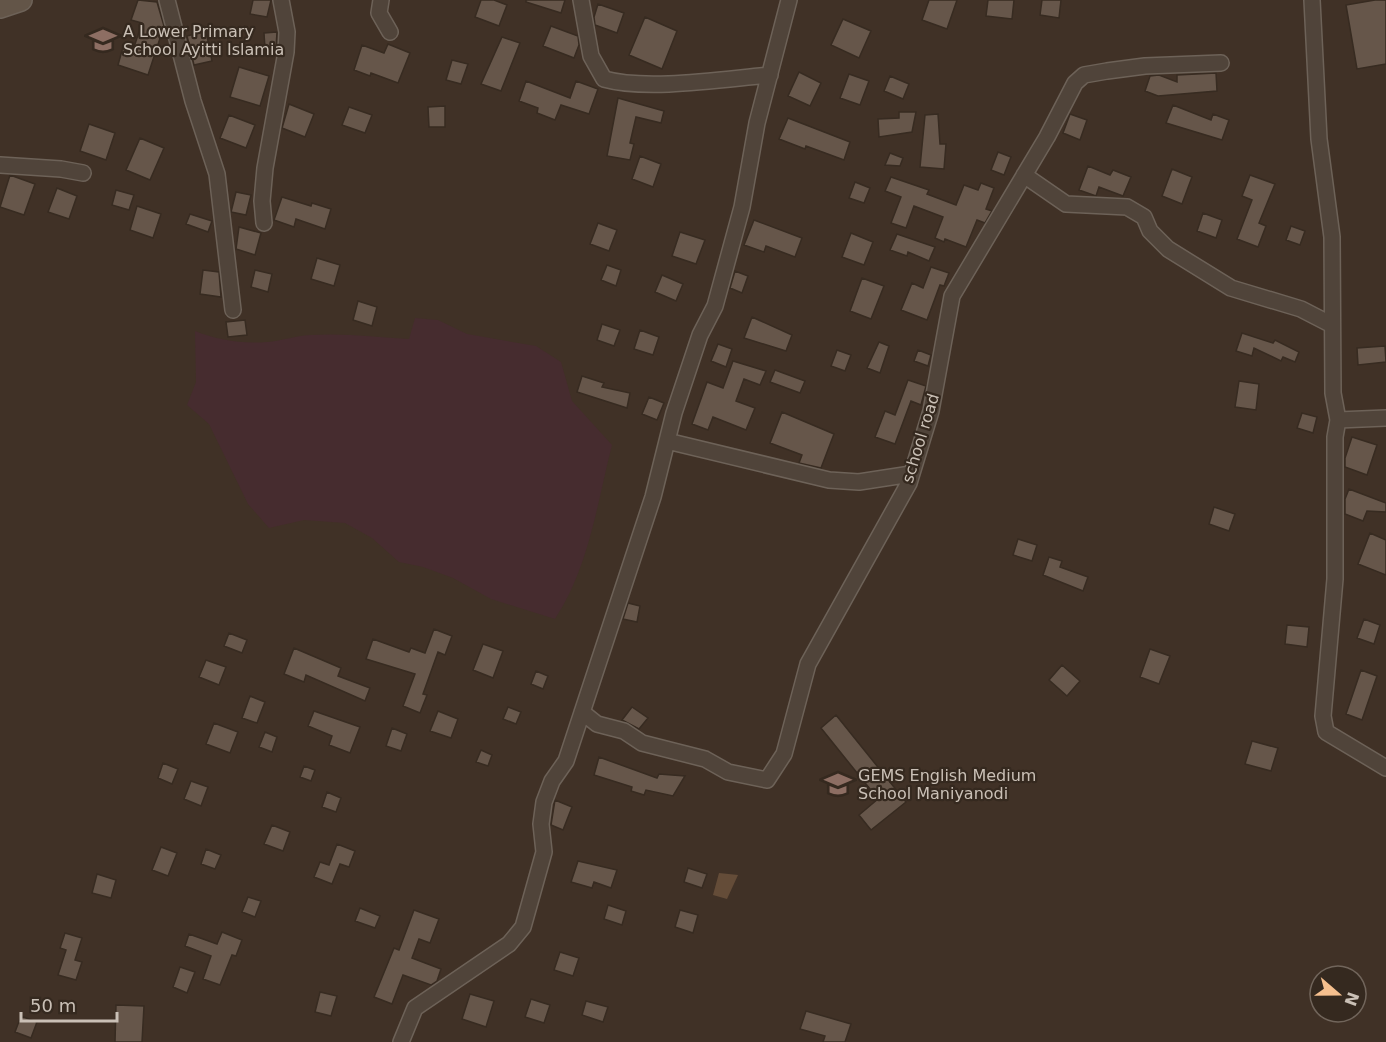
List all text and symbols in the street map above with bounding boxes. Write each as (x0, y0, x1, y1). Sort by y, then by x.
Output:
place label: A Lower Primary School Ayitti Islamia (123, 22, 284, 59)
school or university icon: A Lower Primary School Ayitti Islamia (88, 25, 118, 55)
street label: school road (898, 391, 943, 485)
place label: GEMS English Medium School Maniyanodi (858, 766, 1036, 803)
school or university icon: GEMS English Medium School Maniyanodi (823, 769, 853, 799)
north arrow (1308, 964, 1368, 1024)
scale bar (21, 985, 117, 1023)
text: N (1340, 989, 1363, 1009)
text: 50 m (30, 995, 76, 1016)

